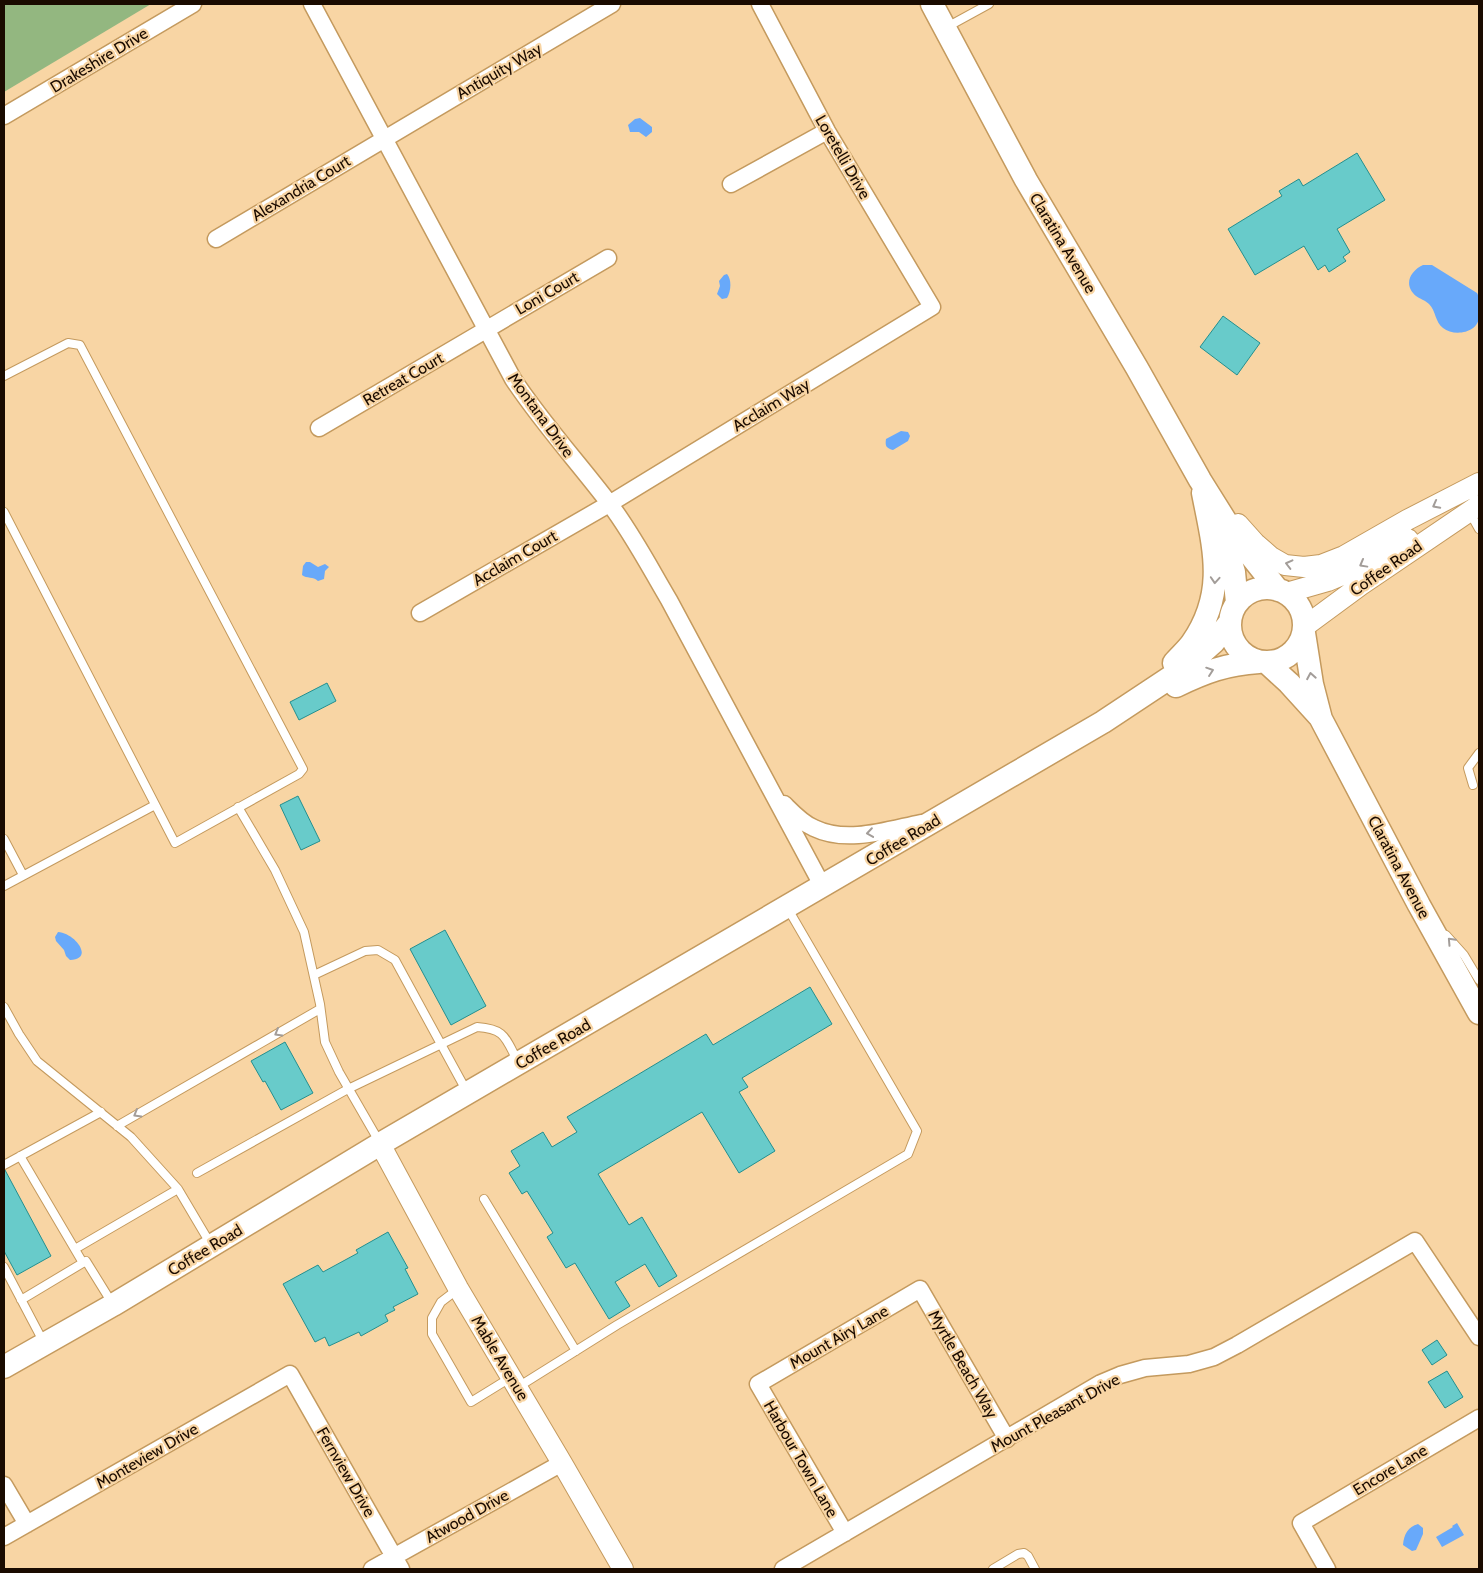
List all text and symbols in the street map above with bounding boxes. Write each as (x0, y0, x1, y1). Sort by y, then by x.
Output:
street label: Drakeshire Drive (47, 23, 151, 97)
street label: Antiquity Way (453, 39, 545, 103)
street label: Loretelli Drive (811, 112, 875, 202)
street label: Alexandria Court (248, 151, 354, 225)
street label: Claratina Avenue (1026, 189, 1100, 297)
street label: Loni Court (512, 267, 583, 319)
street label: Retreat Court (359, 348, 447, 410)
street label: Montana Drive (504, 369, 578, 461)
street label: Acclaim Way (729, 375, 813, 435)
one-way arrow (1432, 499, 1441, 509)
street label: Acclaim Court (470, 526, 561, 590)
street label: Coffee Road (1346, 536, 1426, 600)
one-way arrow (1360, 558, 1369, 568)
one-way arrow (1285, 560, 1294, 570)
one-way arrow (1209, 576, 1220, 584)
one-way arrow (1205, 667, 1214, 677)
one-way arrow (1306, 672, 1316, 681)
street label: Coffee Road (862, 810, 944, 870)
street label: Claratina Avenue (1364, 812, 1434, 922)
one-way arrow (866, 827, 874, 838)
one-way arrow (1448, 937, 1457, 946)
street label: Coffee Road (512, 1015, 594, 1073)
one-way arrow (274, 1027, 283, 1037)
one-way arrow (133, 1108, 142, 1118)
street label: Coffee Road (164, 1220, 246, 1280)
street label: Mount Airy Lane (786, 1301, 892, 1373)
street label: Myrtle Beach Way (924, 1307, 1002, 1421)
street label: Mable Avenue (467, 1312, 533, 1404)
street label: Mount Pleasant Drive (987, 1370, 1123, 1456)
street label: Harbour Town Lane (760, 1397, 842, 1521)
street label: Monteview Drive (93, 1419, 201, 1493)
street label: Fernview Drive (313, 1424, 379, 1520)
street label: Encore Lane (1349, 1440, 1431, 1500)
street label: Atwood Drive (422, 1485, 512, 1547)

